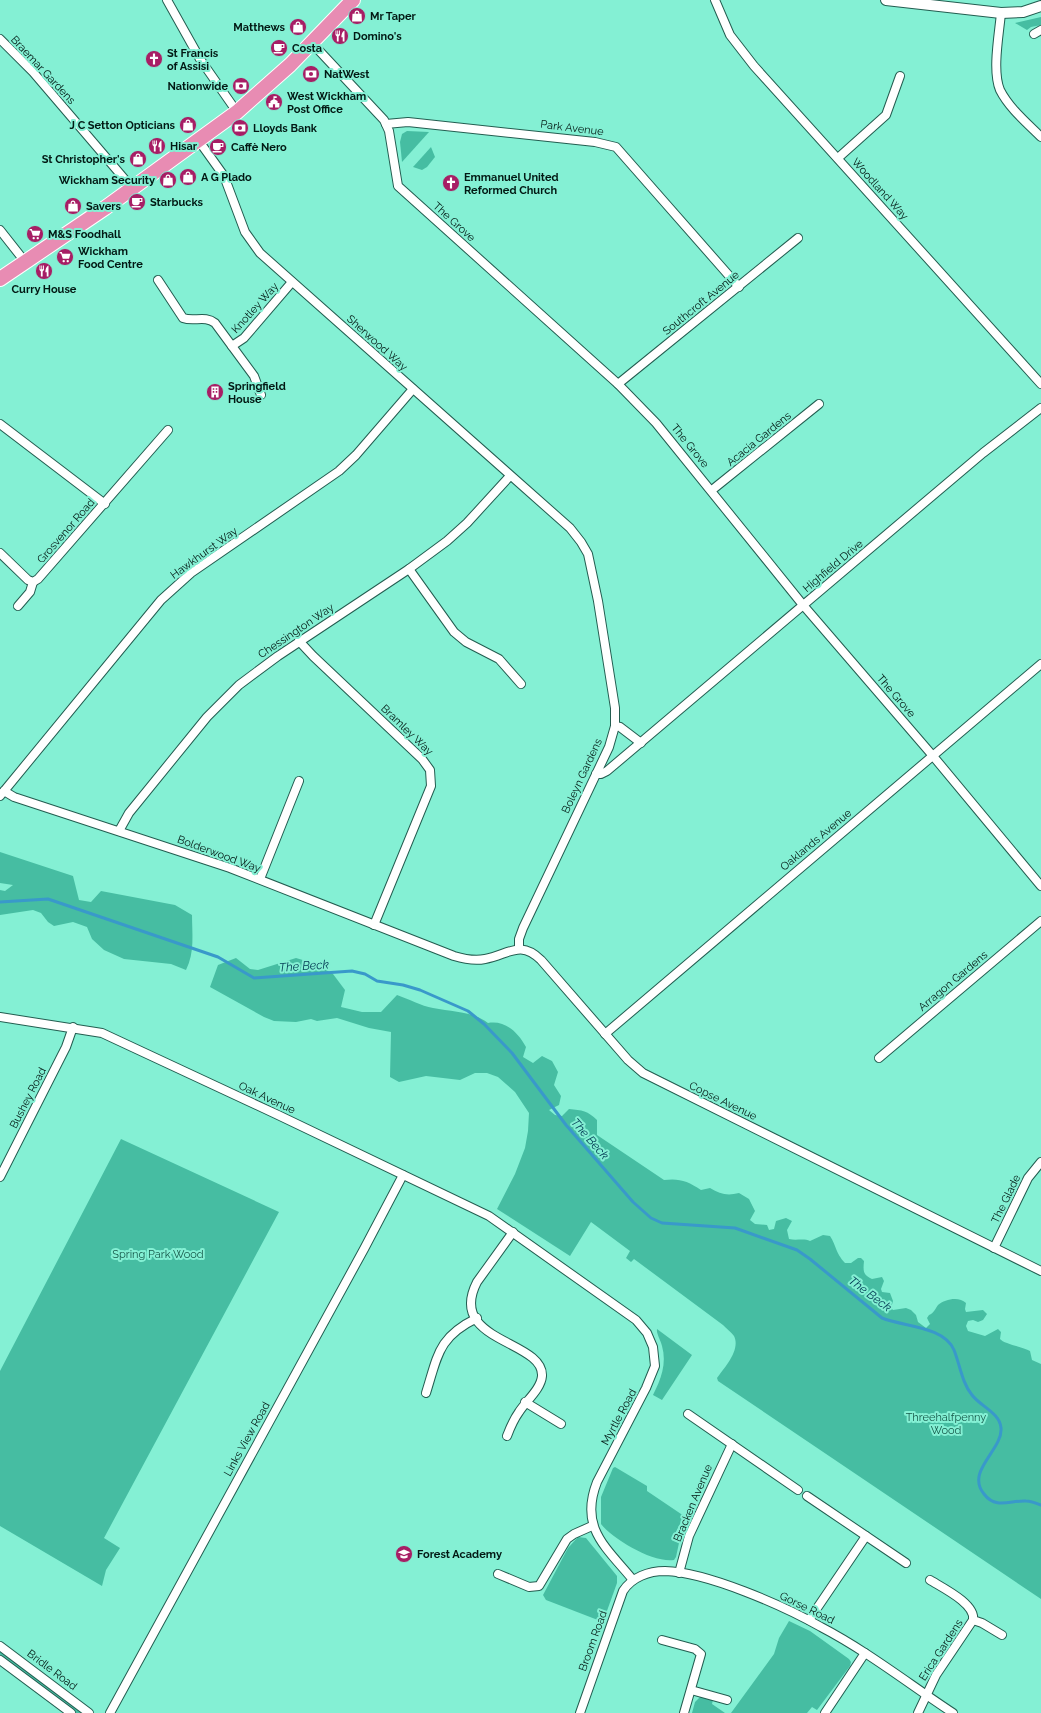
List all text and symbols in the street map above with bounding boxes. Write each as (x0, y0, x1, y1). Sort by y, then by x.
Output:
shop icon: Mr Taper (347, 6, 367, 26)
place label: Mr Taper (370, 10, 417, 23)
shop icon: Matthews (288, 17, 308, 37)
place label: Matthews (233, 21, 286, 34)
restaurant icon: Domino's (330, 26, 350, 46)
place label: Domino's (353, 30, 402, 43)
street label: Braemar Gardens (8, 33, 78, 107)
cafe icon: Costa (269, 38, 289, 58)
place label: Costa (292, 42, 322, 55)
place label: St Francis of Assisi (167, 47, 219, 73)
church icon: St Francis of Assisi (144, 49, 164, 69)
bank icon: NatWest (301, 64, 321, 84)
place label: NatWest (324, 68, 370, 81)
bank icon: Nationwide (231, 76, 251, 96)
place label: Nationwide (167, 80, 228, 93)
place label: West Wickham Post Office (287, 90, 366, 116)
public building icon: West Wickham Post Office (264, 92, 284, 112)
shop icon: J C Setton Opticians (178, 115, 198, 135)
bank icon: Lloyds Bank (230, 118, 250, 138)
street label: Park Avenue (540, 118, 605, 138)
place label: J C Setton Opticians (70, 119, 176, 132)
place label: Lloyds Bank (253, 122, 318, 135)
restaurant icon: Hisar (147, 136, 167, 156)
cafe icon: Caffè Nero (208, 137, 228, 157)
place label: Hisar (170, 140, 198, 153)
place label: Caffè Nero (231, 141, 287, 154)
shop icon: St Christopher's (128, 149, 148, 169)
place label: St Christopher's (42, 153, 126, 166)
street label: Woodland Way (849, 156, 911, 222)
shop icon: A G Plado (178, 167, 198, 187)
shop icon: Wickham Security (158, 170, 178, 190)
place label: A G Plado (201, 171, 252, 184)
place label: Emmanuel United Reformed Church (464, 171, 559, 197)
church icon: Emmanuel United Reformed Church (441, 173, 461, 193)
place label: Wickham Security (59, 174, 155, 187)
cafe icon: Starbucks (127, 192, 147, 212)
shop icon: Savers (63, 196, 83, 216)
place label: Starbucks (150, 196, 203, 209)
place label: Savers (86, 200, 122, 213)
street label: The Grove (430, 200, 478, 245)
supermarket icon: M&S Foodhall (25, 224, 45, 244)
place label: M&S Foodhall (48, 228, 122, 241)
place label: Wickham Food Centre (78, 245, 143, 271)
supermarket icon: Wickham Food Centre (55, 247, 75, 267)
restaurant icon: Curry House (34, 261, 54, 281)
street label: Southcroft Avenue (660, 268, 742, 338)
street label: Knotley Way (229, 280, 281, 336)
place label: Curry House (12, 283, 77, 296)
street label: Sherwood Way (344, 312, 410, 374)
place label: Springfield House (228, 380, 286, 406)
building icon: Springfield House (205, 382, 225, 402)
street label: Acacia Gardens (724, 409, 794, 469)
street label: The Grove (668, 422, 712, 471)
street label: Grosvenor Road (34, 496, 98, 566)
street label: Hawkhurst Way (168, 524, 240, 582)
street label: Highfield Drive (800, 537, 866, 595)
street label: Chessington Way (256, 601, 336, 661)
street label: The Grove (874, 672, 918, 720)
street label: Bramley Way (378, 702, 436, 758)
street label: Boleyn Gardens (559, 737, 605, 815)
street label: Oaklands Avenue (778, 806, 855, 873)
street label: Bolderwood Way (176, 833, 263, 875)
street label: Arragon Gardens (916, 948, 990, 1014)
water label: The Beck (279, 957, 330, 975)
street label: Bushey Road (7, 1065, 49, 1131)
street label: Oak Avenue (237, 1079, 298, 1117)
street label: Copse Avenue (687, 1079, 759, 1123)
water label: The Beck (568, 1116, 612, 1163)
street label: The Glade (989, 1172, 1024, 1225)
park label: Spring Park Wood (112, 1248, 204, 1261)
water label: The Beck (846, 1273, 895, 1315)
street label: Myrtle Road (599, 1387, 639, 1447)
street label: Links View Road (221, 1400, 273, 1478)
park label: Threehalfpenny Wood (906, 1411, 986, 1437)
street label: Bracken Avenue (671, 1462, 715, 1544)
school or university icon: Forest Academy (394, 1544, 414, 1564)
place label: Forest Academy (417, 1548, 502, 1561)
street label: Gorse Road (778, 1589, 837, 1627)
street label: Broom Road (576, 1609, 610, 1673)
street label: Erica Gardens (916, 1617, 966, 1683)
street label: Bridle Road (24, 1647, 80, 1693)

